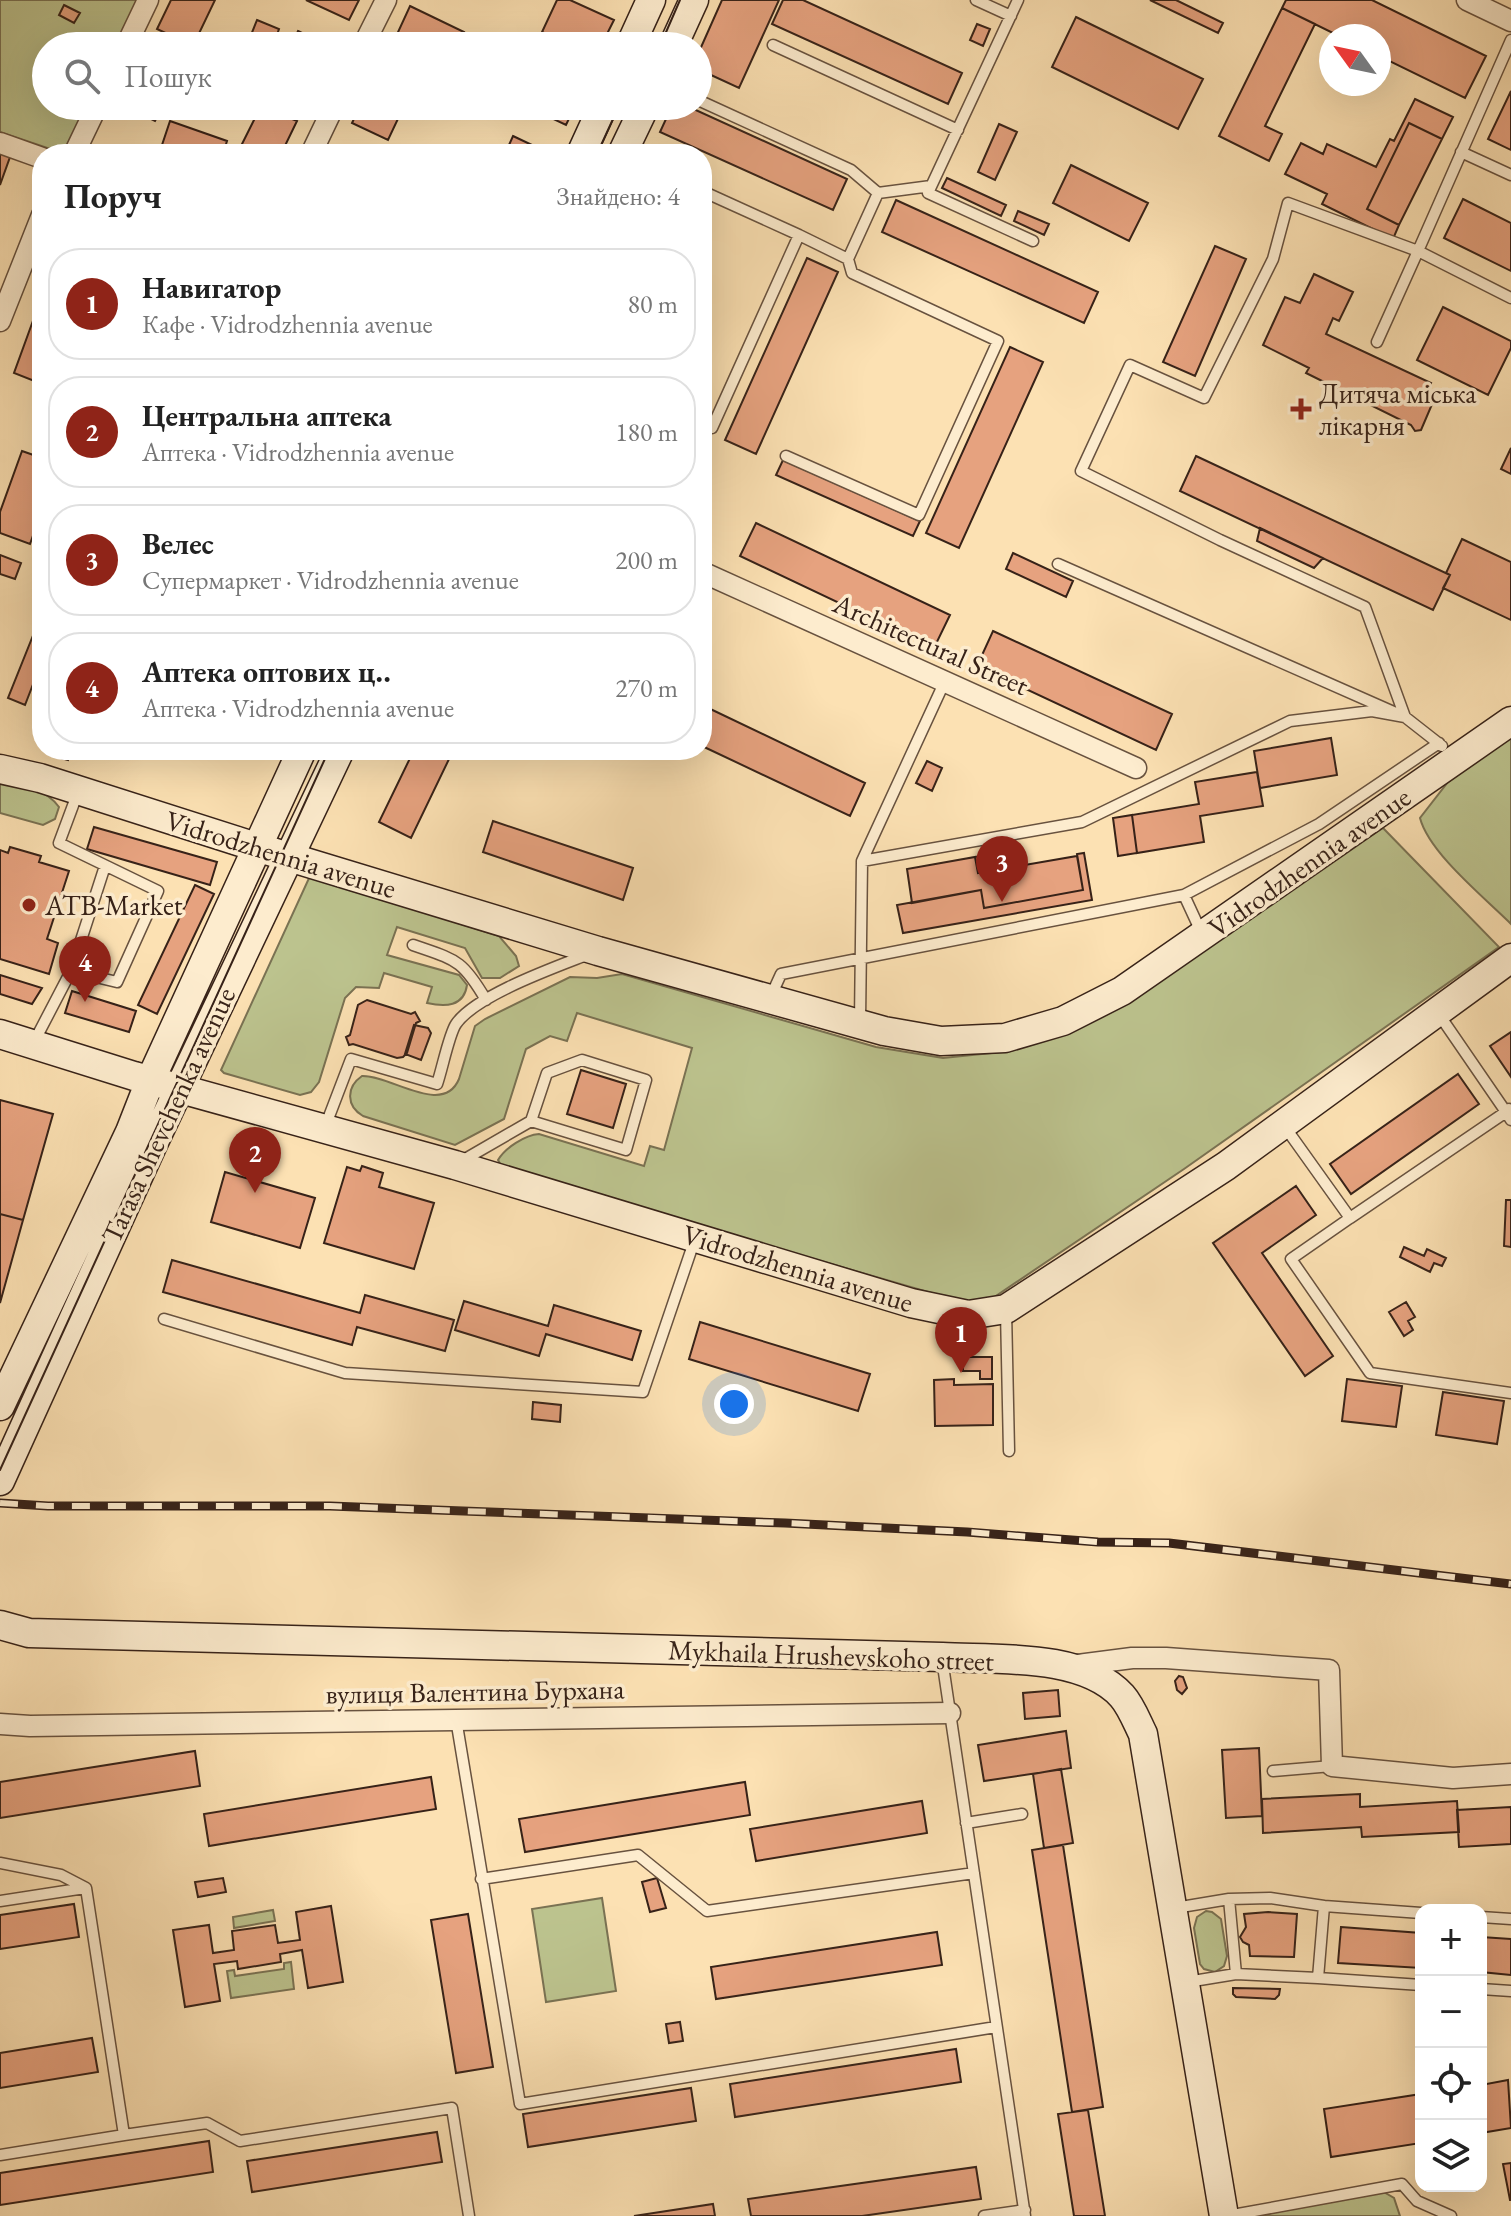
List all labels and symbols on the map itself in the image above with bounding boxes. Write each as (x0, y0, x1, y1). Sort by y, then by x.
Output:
north arrow (1319, 24, 1391, 96)
place label: Дитяча міська лікарня (1319, 375, 1477, 443)
marker: Дитяча міська лікарня (1290, 398, 1312, 420)
street label: Architectural Street (827, 584, 1034, 703)
street label: Vidrodzhennia avenue (1201, 779, 1417, 945)
street label: Vidrodzhennia avenue (161, 802, 401, 906)
pin: 3 (976, 836, 1028, 902)
place label: ATB-Market (44, 887, 183, 923)
marker: ATB-Market (20, 896, 38, 914)
pin: 4 (59, 936, 111, 1002)
street label: Tarasa Shevchenka avenue (93, 981, 243, 1249)
pin: 2 (229, 1127, 281, 1193)
street label: Vidrodzhennia avenue (678, 1216, 918, 1320)
pin: 1 (935, 1307, 987, 1373)
your location (714, 1384, 754, 1424)
street label: Mykhaila Hrushevskoho street (668, 1631, 995, 1679)
street label: вулиця Валентина Бурхана (325, 1670, 626, 1712)

